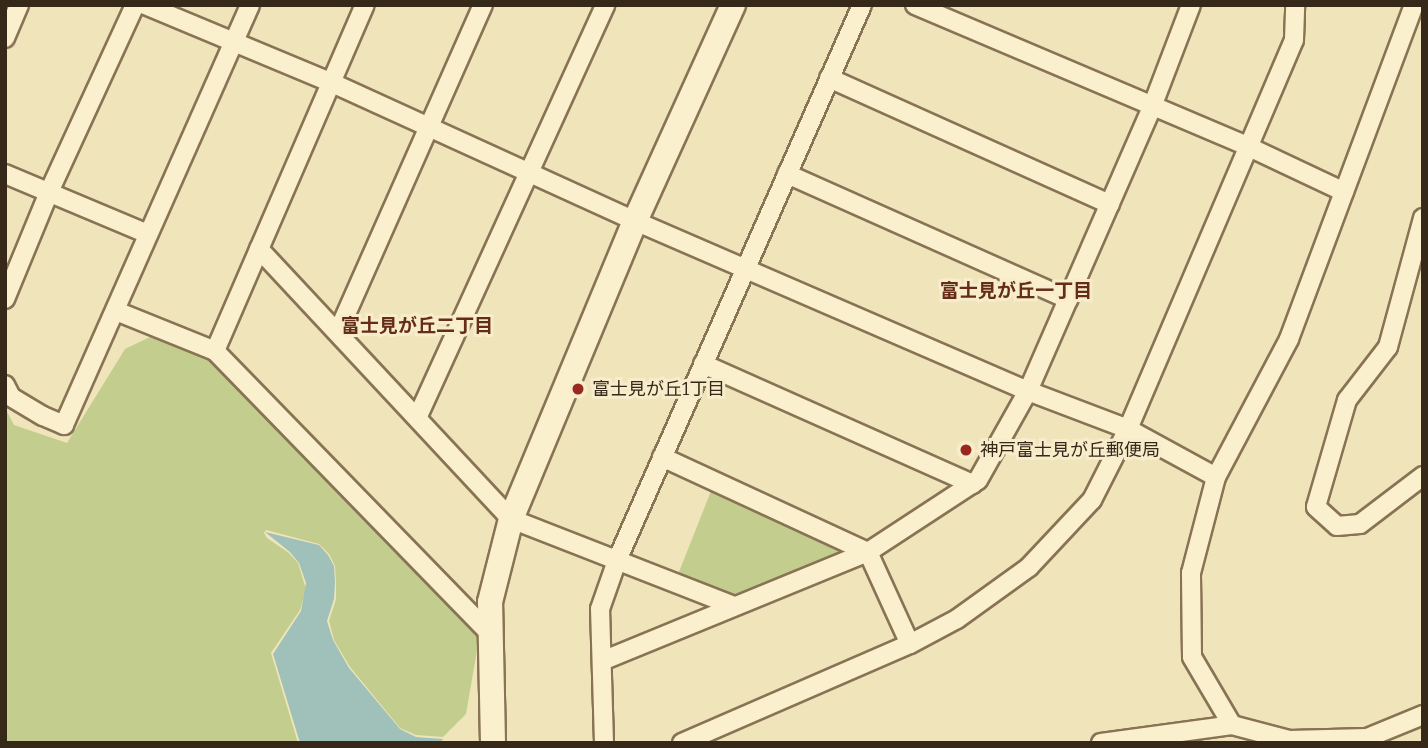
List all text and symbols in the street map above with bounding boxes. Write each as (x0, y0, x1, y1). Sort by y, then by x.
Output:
district label: 富士見が丘一丁目 (940, 280, 1092, 302)
district label: 富士見が丘二丁目 (341, 315, 493, 337)
place label: 富士見が丘1丁目 (592, 378, 725, 400)
marker: 富士見が丘1丁目 (570, 381, 586, 397)
place label: 神戸富士見が丘郵便局 (980, 439, 1160, 461)
marker: 神戸富士見が丘郵便局 (958, 442, 974, 458)

